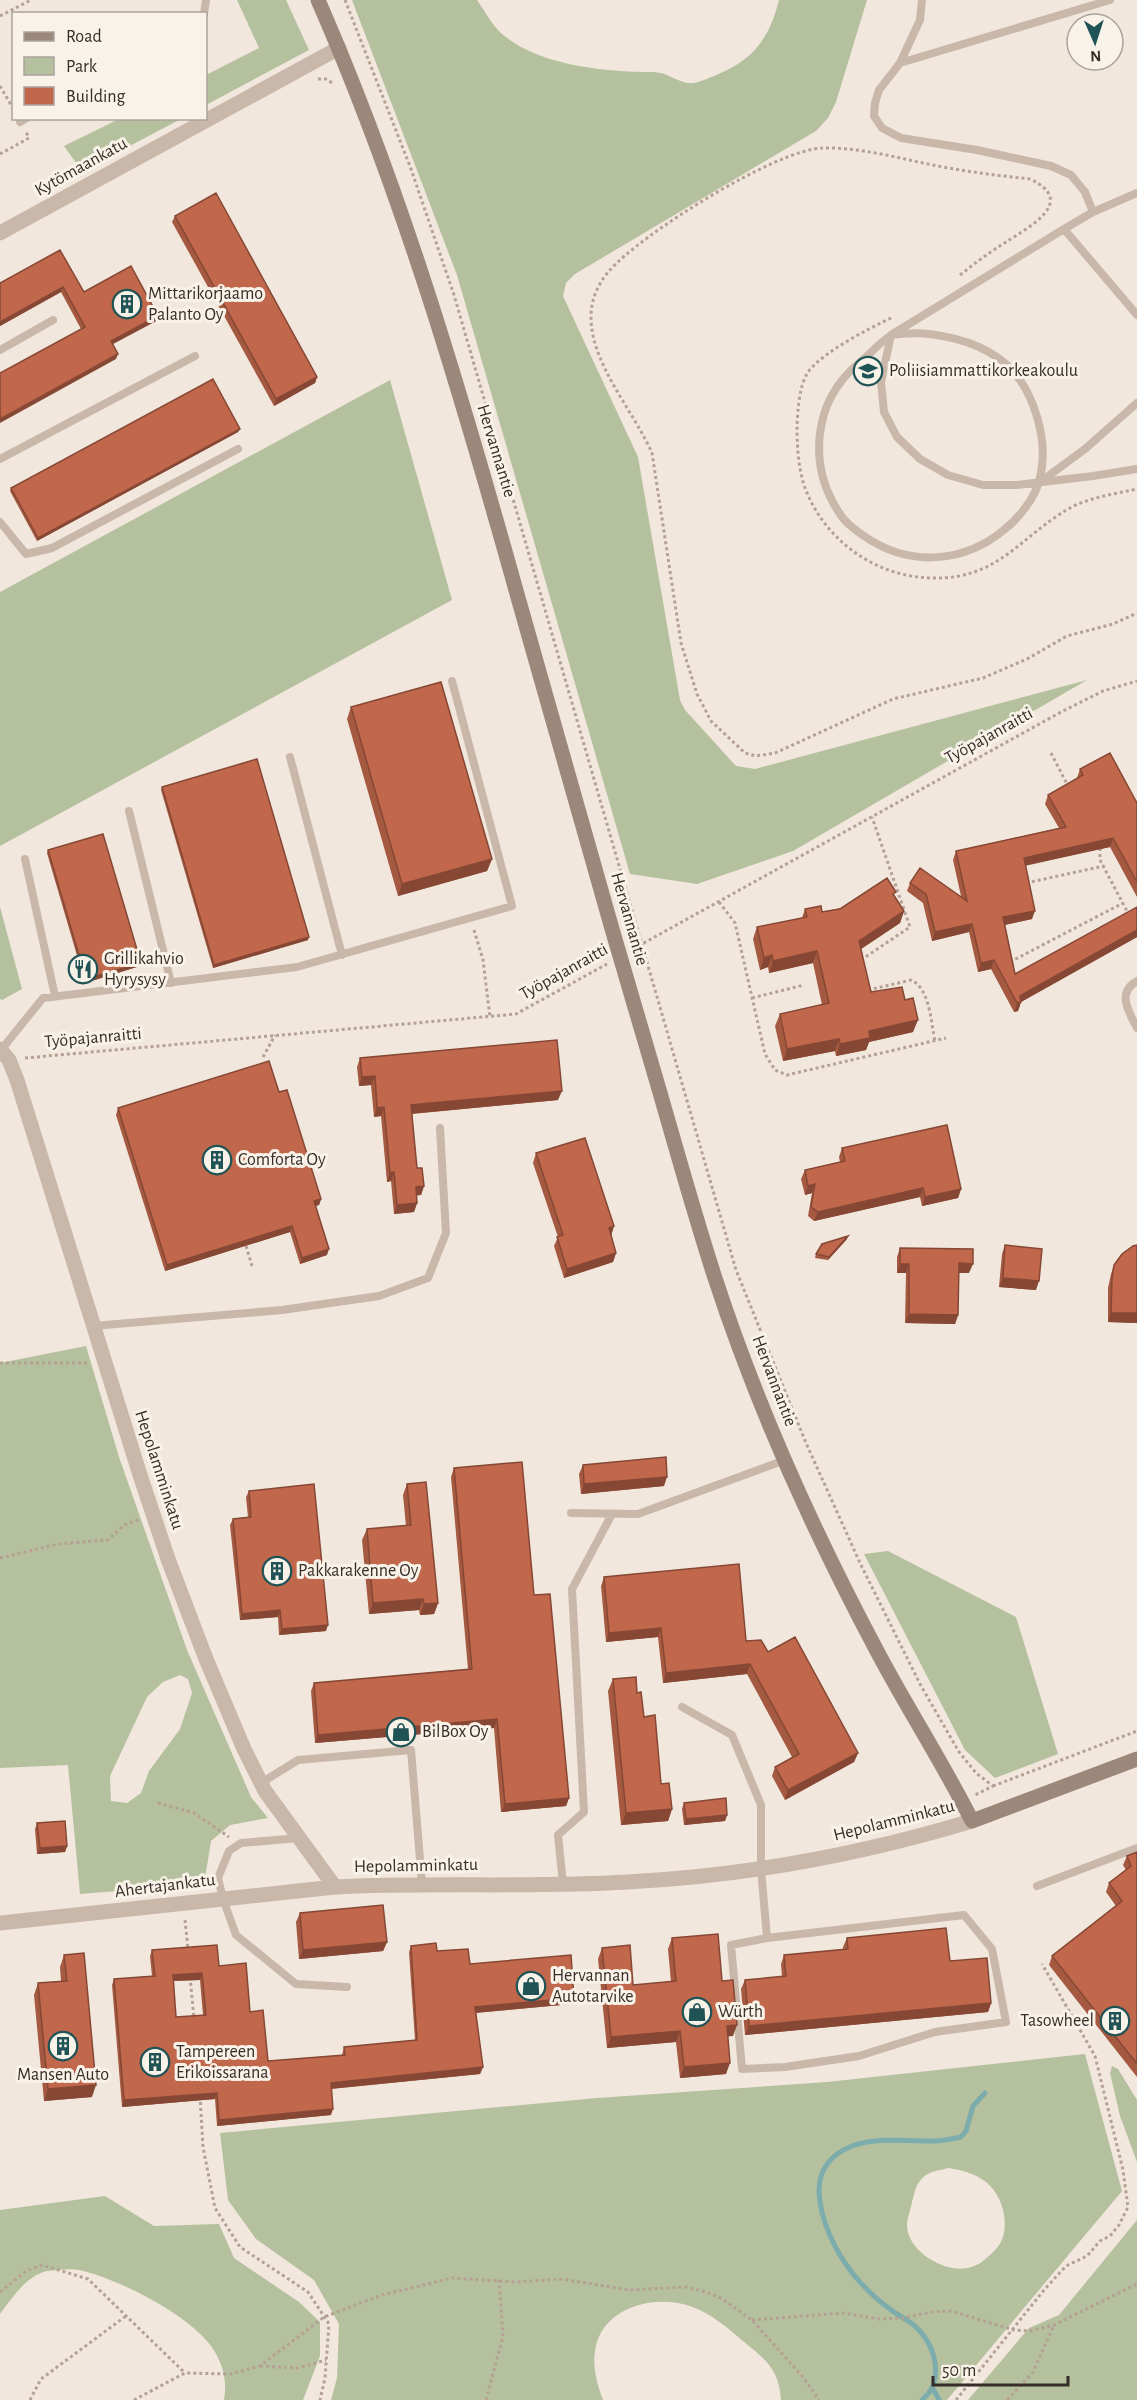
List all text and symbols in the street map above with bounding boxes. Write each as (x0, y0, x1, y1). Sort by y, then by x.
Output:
legend (12, 12, 207, 120)
north arrow (1065, 12, 1125, 72)
text: Road (66, 28, 102, 46)
text: N (1090, 48, 1102, 64)
text: Park (66, 58, 98, 76)
text: Building (66, 88, 126, 106)
street label: Kytömaankatu (32, 134, 130, 200)
place label: Mittarikorjaamo Palanto Oy (148, 285, 263, 324)
building icon: Mittarikorjaamo Palanto Oy (111, 288, 143, 320)
school or university icon: Poliisiammattikorkeakoulu (852, 355, 884, 387)
place label: Poliisiammattikorkeakoulu (889, 362, 1078, 380)
street label: Hervannantie (473, 402, 519, 500)
street label: Työpajanraitti (942, 704, 1036, 768)
street label: Hervannantie (607, 870, 651, 968)
street label: Työpajanraitti (517, 940, 611, 1004)
place label: Grillikahvio Hyrysysy (104, 950, 184, 989)
restaurant icon: Grillikahvio Hyrysysy (67, 953, 99, 985)
street label: Työpajanraitti (44, 1025, 142, 1051)
building icon: Comforta Oy (201, 1144, 233, 1176)
place label: Comforta Oy (238, 1151, 326, 1169)
street label: Hervannantie (748, 1333, 800, 1429)
street label: Hepolamminkatu (131, 1408, 187, 1532)
building icon: Pakkarakenne Oy (261, 1555, 293, 1587)
place label: Pakkarakenne Oy (298, 1562, 419, 1580)
shop icon: BilBox Oy (385, 1716, 417, 1748)
place label: BilBox Oy (422, 1723, 489, 1741)
street label: Hepolamminkatu (832, 1797, 956, 1845)
street label: Hepolamminkatu (354, 1856, 478, 1876)
street label: Ahertajankatu (114, 1871, 216, 1901)
place label: Hervannan Autotarvike (552, 1967, 634, 2006)
shop icon: Hervannan Autotarvike (515, 1970, 547, 2002)
shop icon: Würth (681, 1996, 713, 2028)
place label: Würth (718, 2003, 763, 2021)
building icon: Tasowheel (1099, 2005, 1131, 2037)
place label: Tasowheel (1020, 2012, 1094, 2030)
building icon: Mansen Auto (47, 2030, 79, 2062)
place label: Tampereen Erikoissarana (176, 2043, 269, 2082)
building icon: Tampereen Erikoissarana (139, 2046, 171, 2078)
place label: Mansen Auto (17, 2066, 109, 2084)
scale bar (933, 2349, 1068, 2387)
text: 50 m (942, 2362, 976, 2380)

